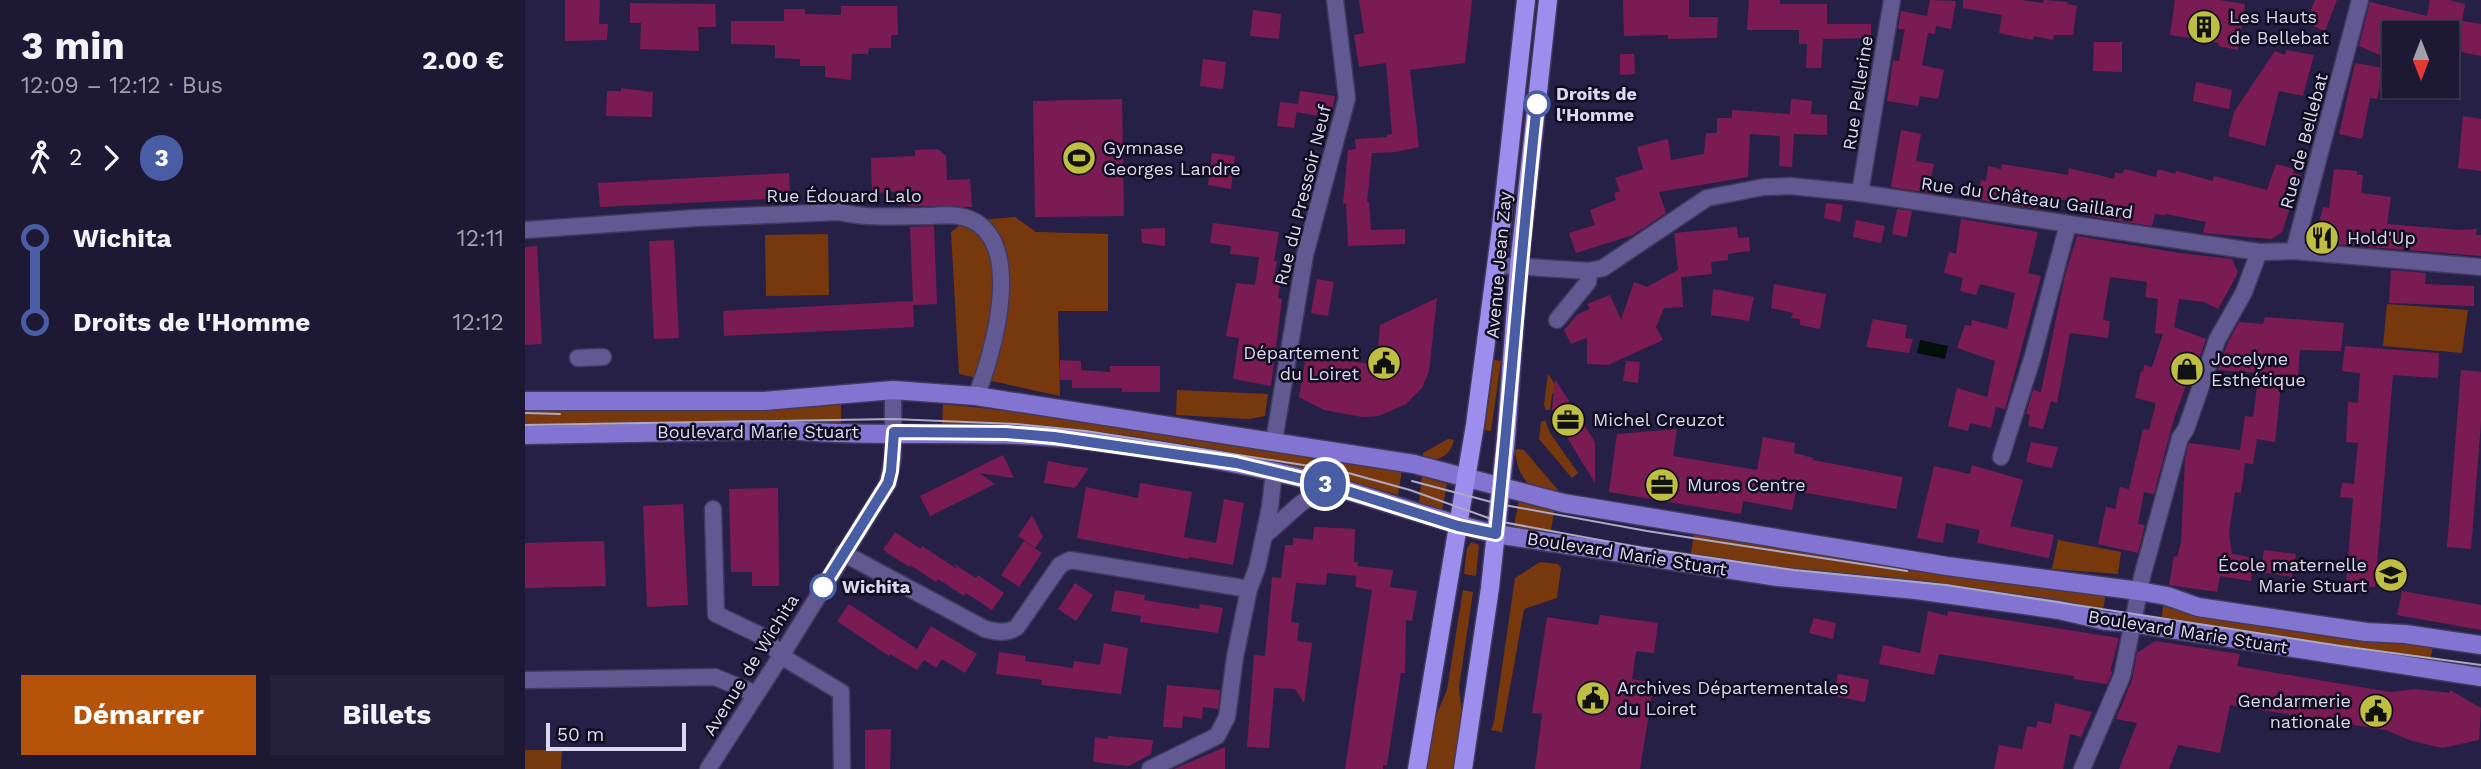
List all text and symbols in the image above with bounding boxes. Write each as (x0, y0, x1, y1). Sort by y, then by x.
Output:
place label: Les Hauts de Bellebat (2229, 6, 2329, 48)
building icon: Les Hauts de Bellebat (2185, 8, 2223, 46)
north arrow (2382, 21, 2459, 98)
map controls (2382, 21, 2459, 98)
text: 3 min (21, 24, 125, 68)
street label: Rue Pellerine (1838, 34, 1877, 152)
text: 2.00 € (422, 45, 504, 75)
street label: Rue de Bellebat (2275, 70, 2332, 211)
text: 12:09 – 12:12 · Bus (21, 72, 223, 99)
place label: Droits de l'Homme (1556, 83, 1637, 125)
marker: Droits de l'Homme (1524, 91, 1550, 117)
street label: Rue du Pressoir Neuf (1270, 102, 1335, 287)
place label: Gymnase Georges Landre (1103, 137, 1241, 179)
icon: walk (21, 139, 59, 177)
icon: forward (92, 139, 130, 177)
sports icon: Gymnase Georges Landre (1060, 139, 1098, 177)
text: 2 (69, 144, 82, 171)
text: 3 (154, 144, 169, 172)
street label: Rue du Château Gaillard (1920, 172, 2135, 223)
street label: Rue Édouard Lalo (766, 185, 922, 206)
street label: Avenue Jean Zay (1482, 190, 1515, 339)
restaurant icon: Hold'Up (2303, 219, 2341, 257)
text: Wichita (73, 223, 172, 253)
text: 12:11 (457, 225, 504, 252)
place label: Hold'Up (2347, 227, 2416, 248)
text: Droits de l'Homme (73, 307, 310, 337)
text: 12:12 (452, 309, 504, 336)
place label: Département du Loiret (1243, 342, 1359, 384)
public building icon: Département du Loiret (1365, 344, 1403, 382)
place label: Jocelyne Esthétique (2211, 348, 2306, 390)
shop icon: Jocelyne Esthétique (2168, 350, 2206, 388)
office icon: Michel Creuzot (1549, 401, 1587, 439)
place label: Michel Creuzot (1593, 409, 1725, 430)
street label: Boulevard Marie Stuart (657, 421, 859, 442)
line badge: 3 (1302, 461, 1348, 507)
office icon: Muros Centre (1643, 466, 1681, 504)
text: 3 (1318, 470, 1332, 498)
place label: Muros Centre (1687, 474, 1806, 495)
street label: Boulevard Marie Stuart (1526, 527, 1729, 580)
place label: École maternelle Marie Stuart (2218, 554, 2367, 596)
school or university icon: École maternelle Marie Stuart (2372, 556, 2410, 594)
marker: Wichita (810, 574, 836, 600)
place label: Wichita (842, 576, 911, 597)
street label: Avenue de Wichita (698, 590, 803, 739)
street label: Boulevard Marie Stuart (2087, 605, 2290, 658)
button: Démarrer (21, 675, 256, 755)
button: Billets (270, 675, 504, 755)
place label: Archives Départementales du Loiret (1617, 677, 1849, 719)
public building icon: Archives Départementales du Loiret (1574, 679, 1612, 717)
place label: Gendarmerie nationale (2238, 690, 2351, 732)
public building icon: Gendarmerie nationale (2357, 692, 2395, 730)
scale bar (546, 720, 686, 752)
text: 50 m (557, 723, 604, 746)

